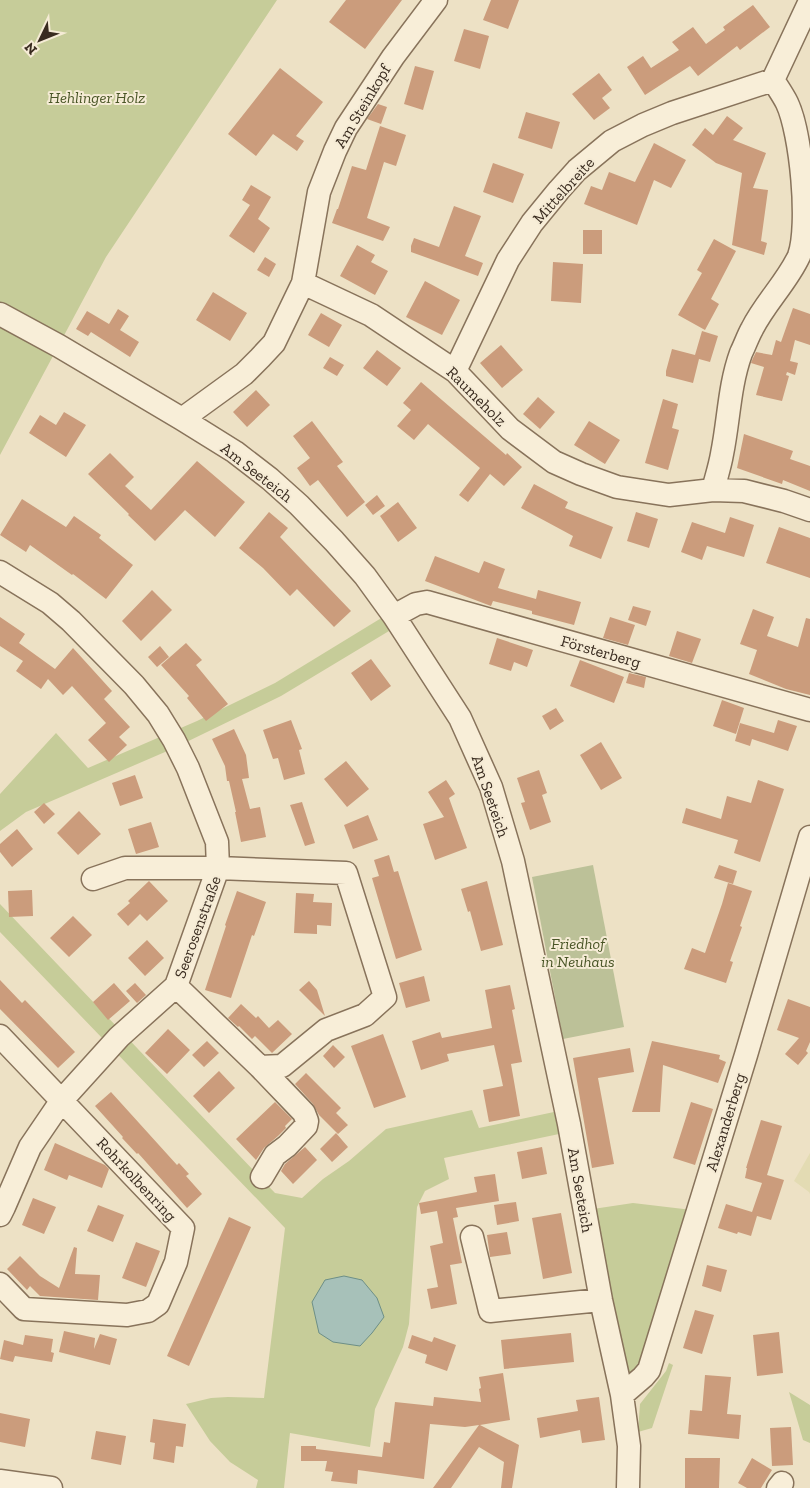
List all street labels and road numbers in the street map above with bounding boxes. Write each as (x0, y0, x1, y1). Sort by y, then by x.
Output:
street label: Am Steinkopf (330, 60, 396, 151)
street label: Mittelbreite (529, 153, 598, 228)
street label: Raumeholz (443, 362, 511, 430)
street label: Am Seeteich (217, 439, 296, 506)
street label: Försterberg (559, 631, 643, 672)
street label: Am Seeteich (468, 753, 513, 840)
street label: Seerosenstraße (170, 873, 225, 981)
street label: Alexanderberg (702, 1071, 749, 1174)
street label: Rohrkolbenring (93, 1133, 181, 1226)
street label: Am Seeteich (564, 1146, 597, 1234)

